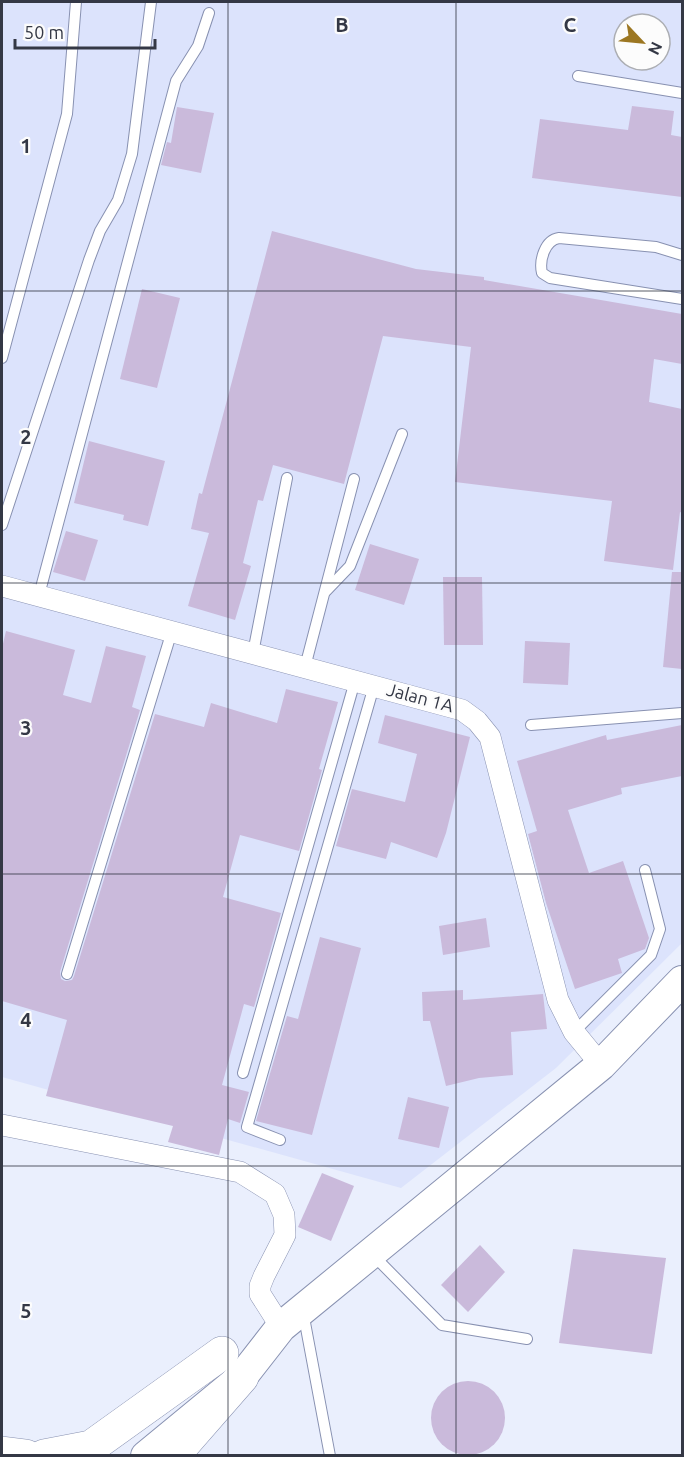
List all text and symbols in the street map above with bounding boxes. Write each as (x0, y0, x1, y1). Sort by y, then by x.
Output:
scale bar (15, 12, 154, 50)
north arrow (612, 12, 672, 72)
text: B (335, 13, 349, 36)
text: C (564, 13, 577, 36)
text: 50 m (24, 22, 64, 42)
text: N (645, 39, 666, 58)
text: 1 (20, 134, 32, 157)
text: 2 (20, 425, 32, 448)
street label: Jalan 1A (385, 679, 456, 716)
text: 3 (20, 716, 32, 739)
text: 4 (20, 1008, 32, 1031)
text: 5 (20, 1299, 32, 1322)

